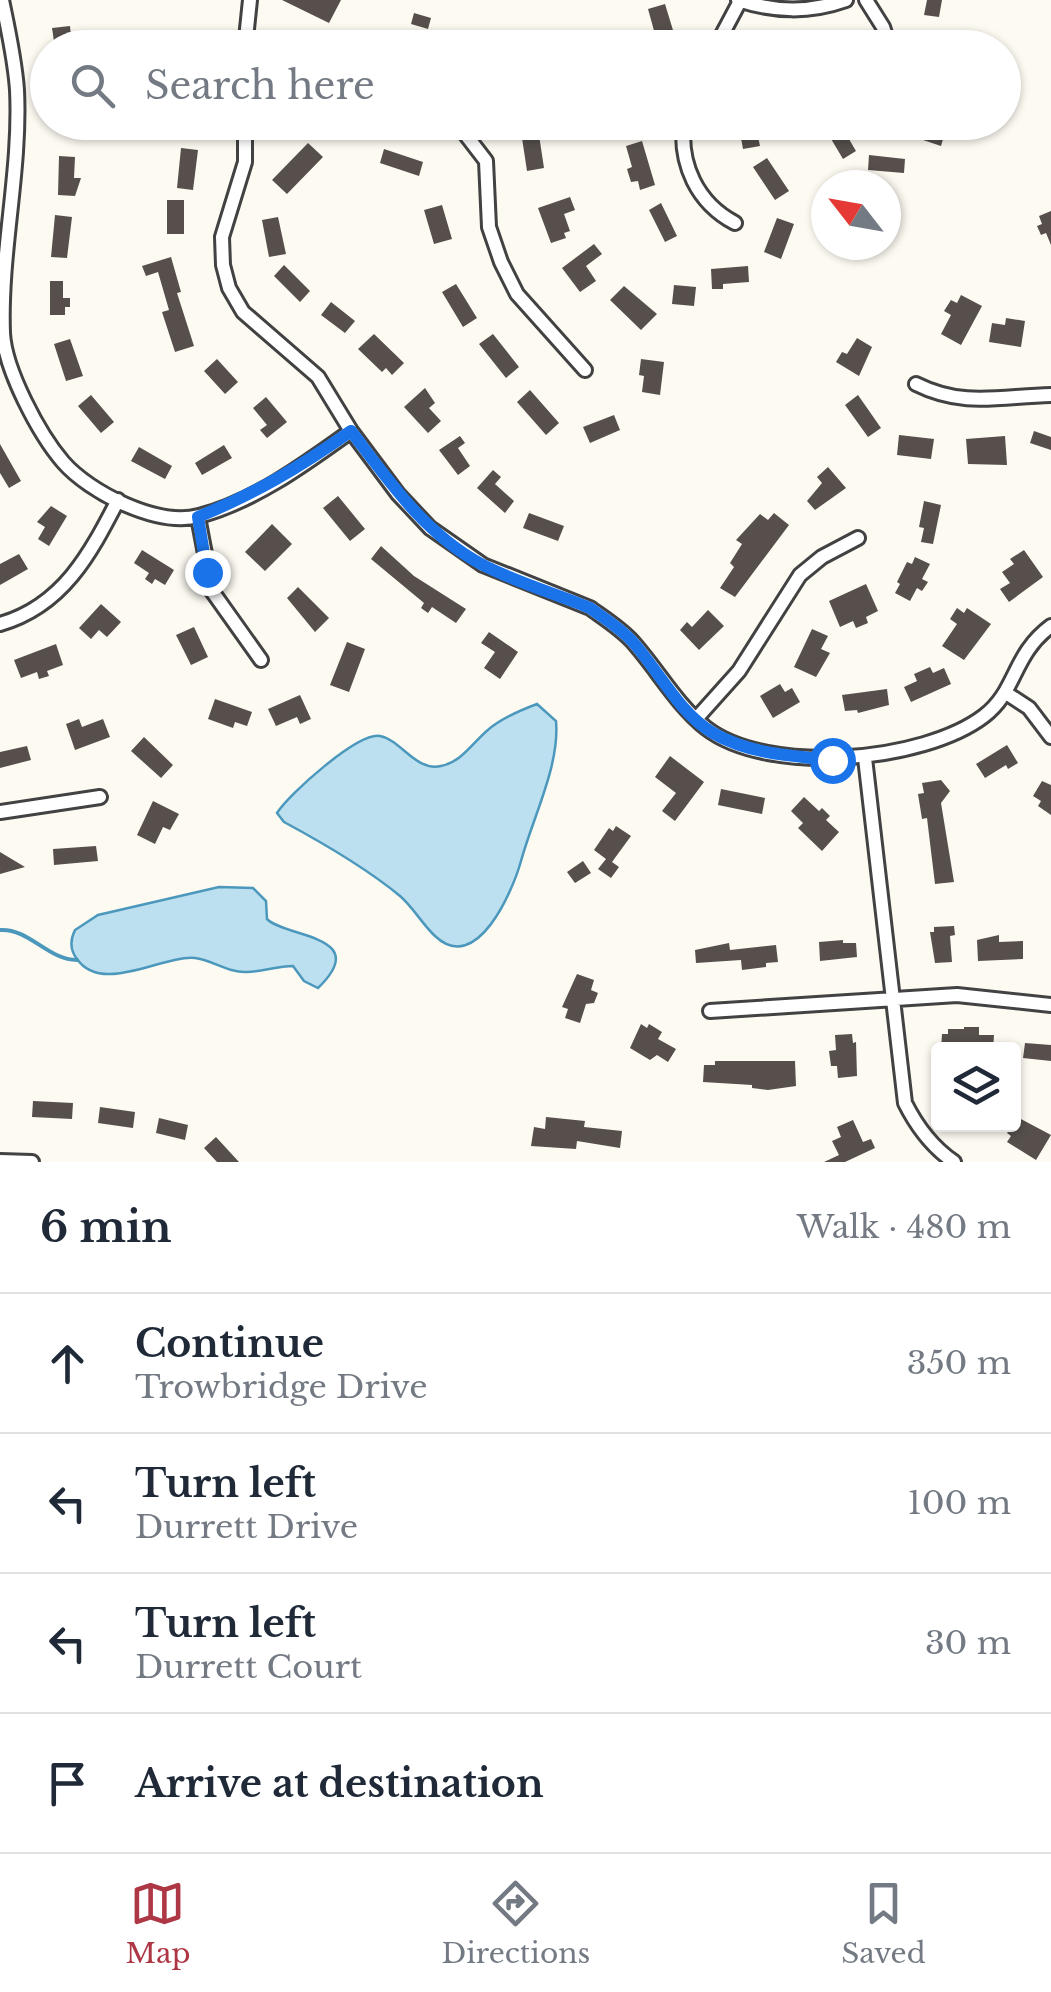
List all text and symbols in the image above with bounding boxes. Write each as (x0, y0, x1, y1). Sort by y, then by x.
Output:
search box (30, 30, 1021, 140)
icon: search (65, 58, 120, 113)
text: Search here (145, 62, 375, 109)
north arrow (811, 170, 901, 260)
route end (185, 550, 231, 596)
route start (810, 738, 856, 784)
map controls (931, 1042, 1021, 1132)
button: layers (931, 1042, 1021, 1132)
text: 6 min (40, 1201, 172, 1253)
text: Walk · 480 m (797, 1207, 1011, 1247)
text: Continue (135, 1320, 324, 1367)
icon: ahead (40, 1336, 95, 1391)
text: 350 m (907, 1343, 1011, 1383)
text: Trowbridge Drive (135, 1367, 428, 1407)
text: Turn left (135, 1460, 316, 1507)
icon: left (40, 1476, 95, 1531)
text: 100 m (908, 1483, 1011, 1523)
text: Durrett Drive (135, 1507, 358, 1547)
text: Turn left (135, 1600, 316, 1647)
icon: left (40, 1616, 95, 1671)
text: 30 m (925, 1623, 1011, 1663)
text: Durrett Court (135, 1647, 362, 1687)
icon: arrive (40, 1756, 95, 1811)
text: Arrive at destination (135, 1760, 544, 1807)
tab: Map (125, 1876, 190, 1971)
tab: Directions (441, 1876, 590, 1971)
tab: Saved (841, 1876, 926, 1971)

